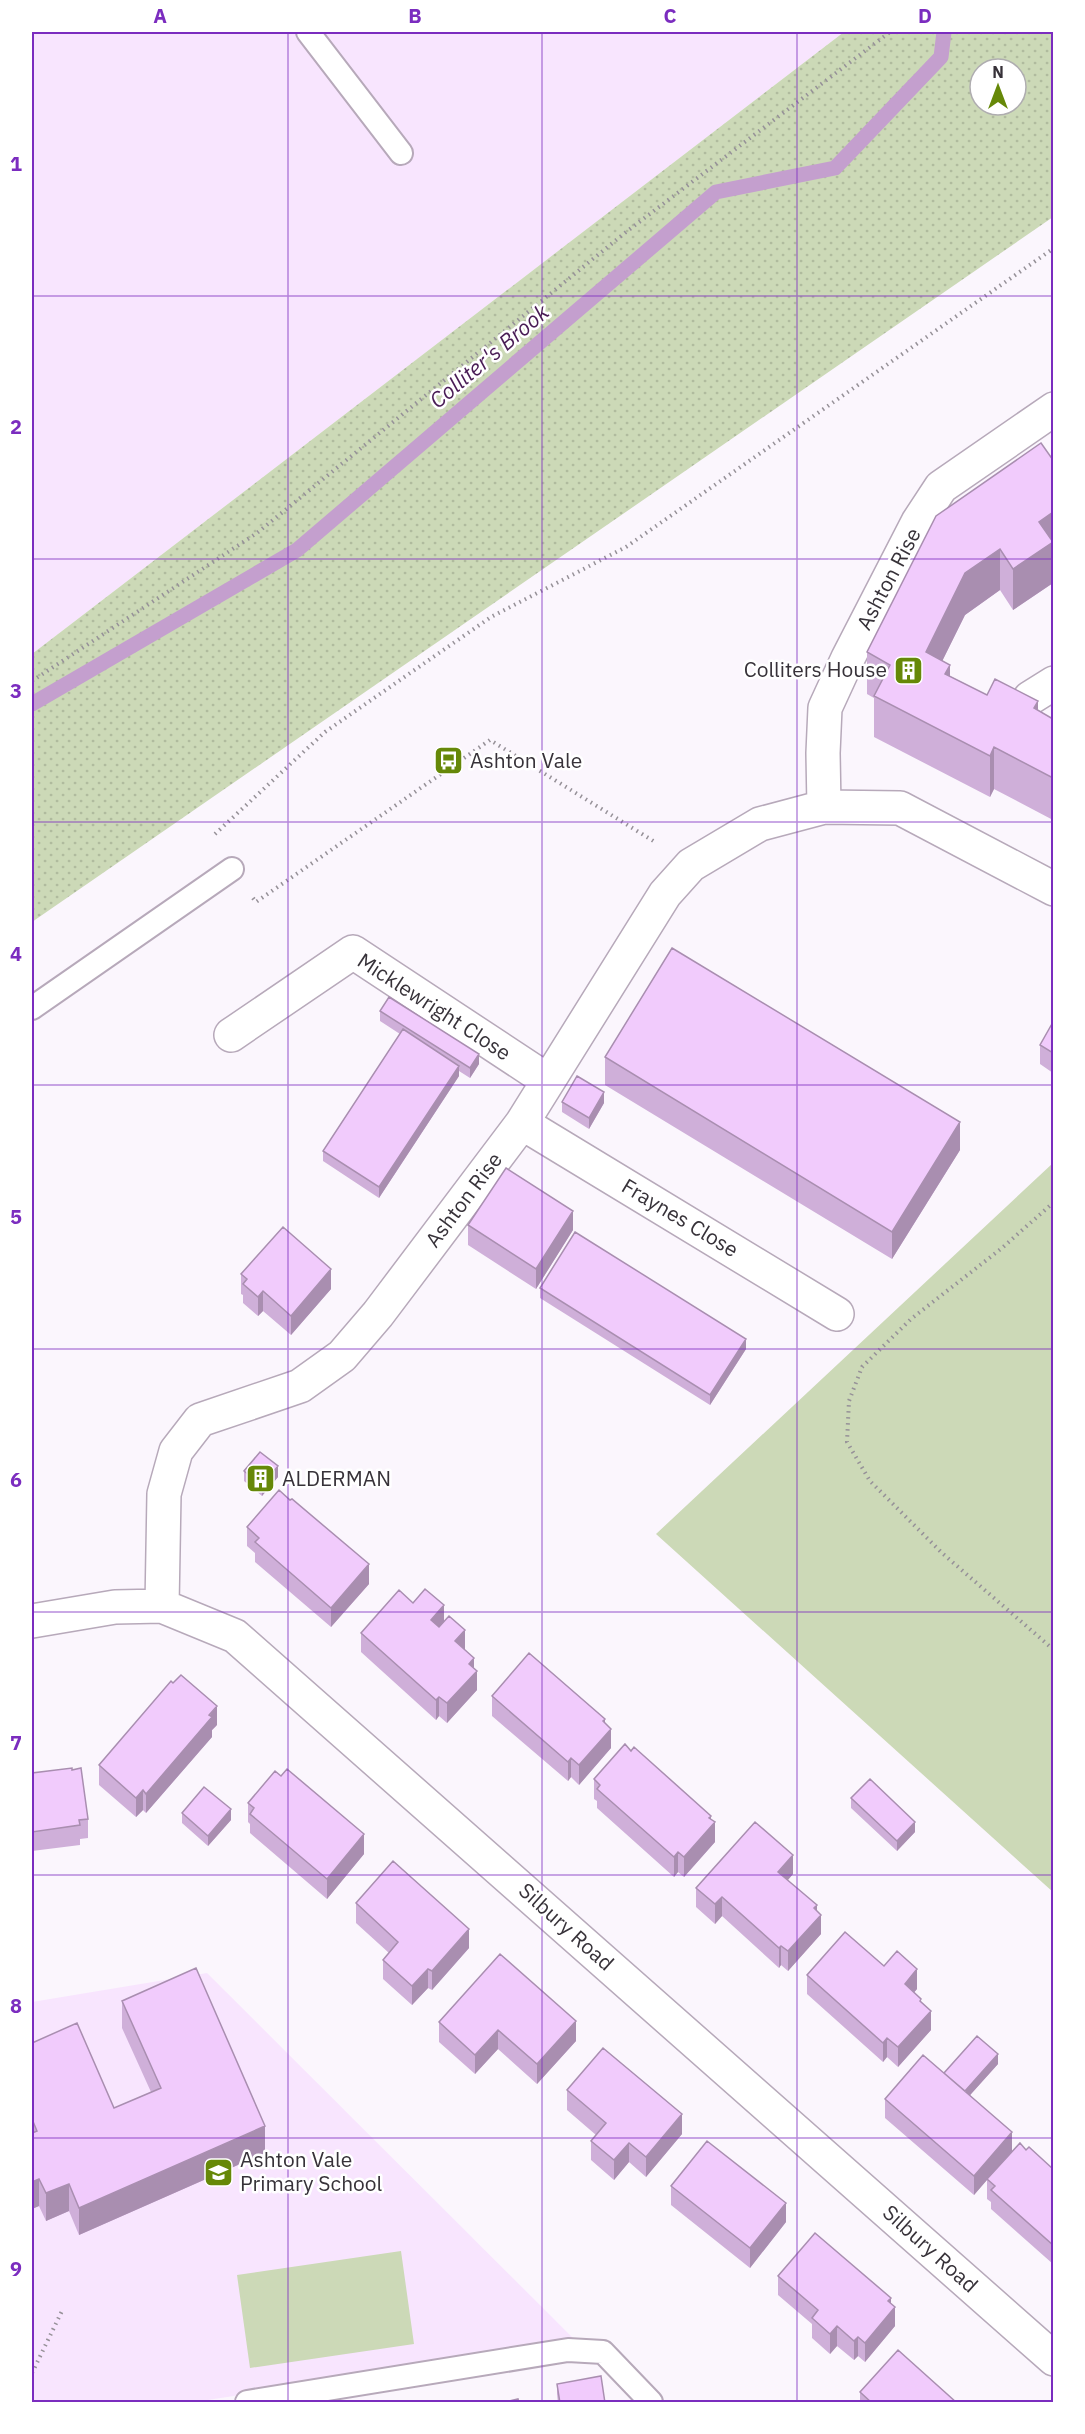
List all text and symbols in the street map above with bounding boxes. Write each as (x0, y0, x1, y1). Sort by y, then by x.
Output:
text: A (153, 2, 167, 29)
text: B (408, 2, 422, 29)
text: C (663, 2, 677, 29)
text: D (918, 2, 932, 29)
north arrow (968, 57, 1028, 117)
text: N (992, 62, 1004, 82)
text: 1 (10, 150, 22, 177)
water label: Colliter's Brook (423, 297, 555, 414)
text: 2 (10, 413, 22, 440)
street label: Ashton Rise (849, 523, 927, 635)
building icon: Colliters House (892, 654, 924, 686)
place label: Colliters House (744, 655, 887, 683)
text: 3 (10, 677, 22, 704)
bus stop icon: Ashton Vale (433, 745, 465, 777)
place label: Ashton Vale (470, 746, 582, 774)
text: 4 (10, 940, 22, 967)
street label: Micklewright Close (352, 946, 517, 1066)
street label: Ashton Rise (418, 1146, 508, 1253)
street label: Fraynes Close (617, 1171, 744, 1263)
text: 5 (10, 1203, 22, 1230)
building icon: ALDERMAN (245, 1463, 277, 1495)
place label: ALDERMAN (282, 1464, 391, 1492)
text: 6 (10, 1466, 22, 1493)
text: 7 (10, 1729, 22, 1756)
street label: Silbury Road (513, 1876, 620, 1976)
text: 8 (10, 1992, 22, 2019)
place label: Ashton Vale Primary School (240, 2145, 383, 2197)
school or university icon: Ashton Vale Primary School (203, 2156, 235, 2188)
street label: Silbury Road (877, 2198, 984, 2298)
text: 9 (10, 2255, 22, 2282)

